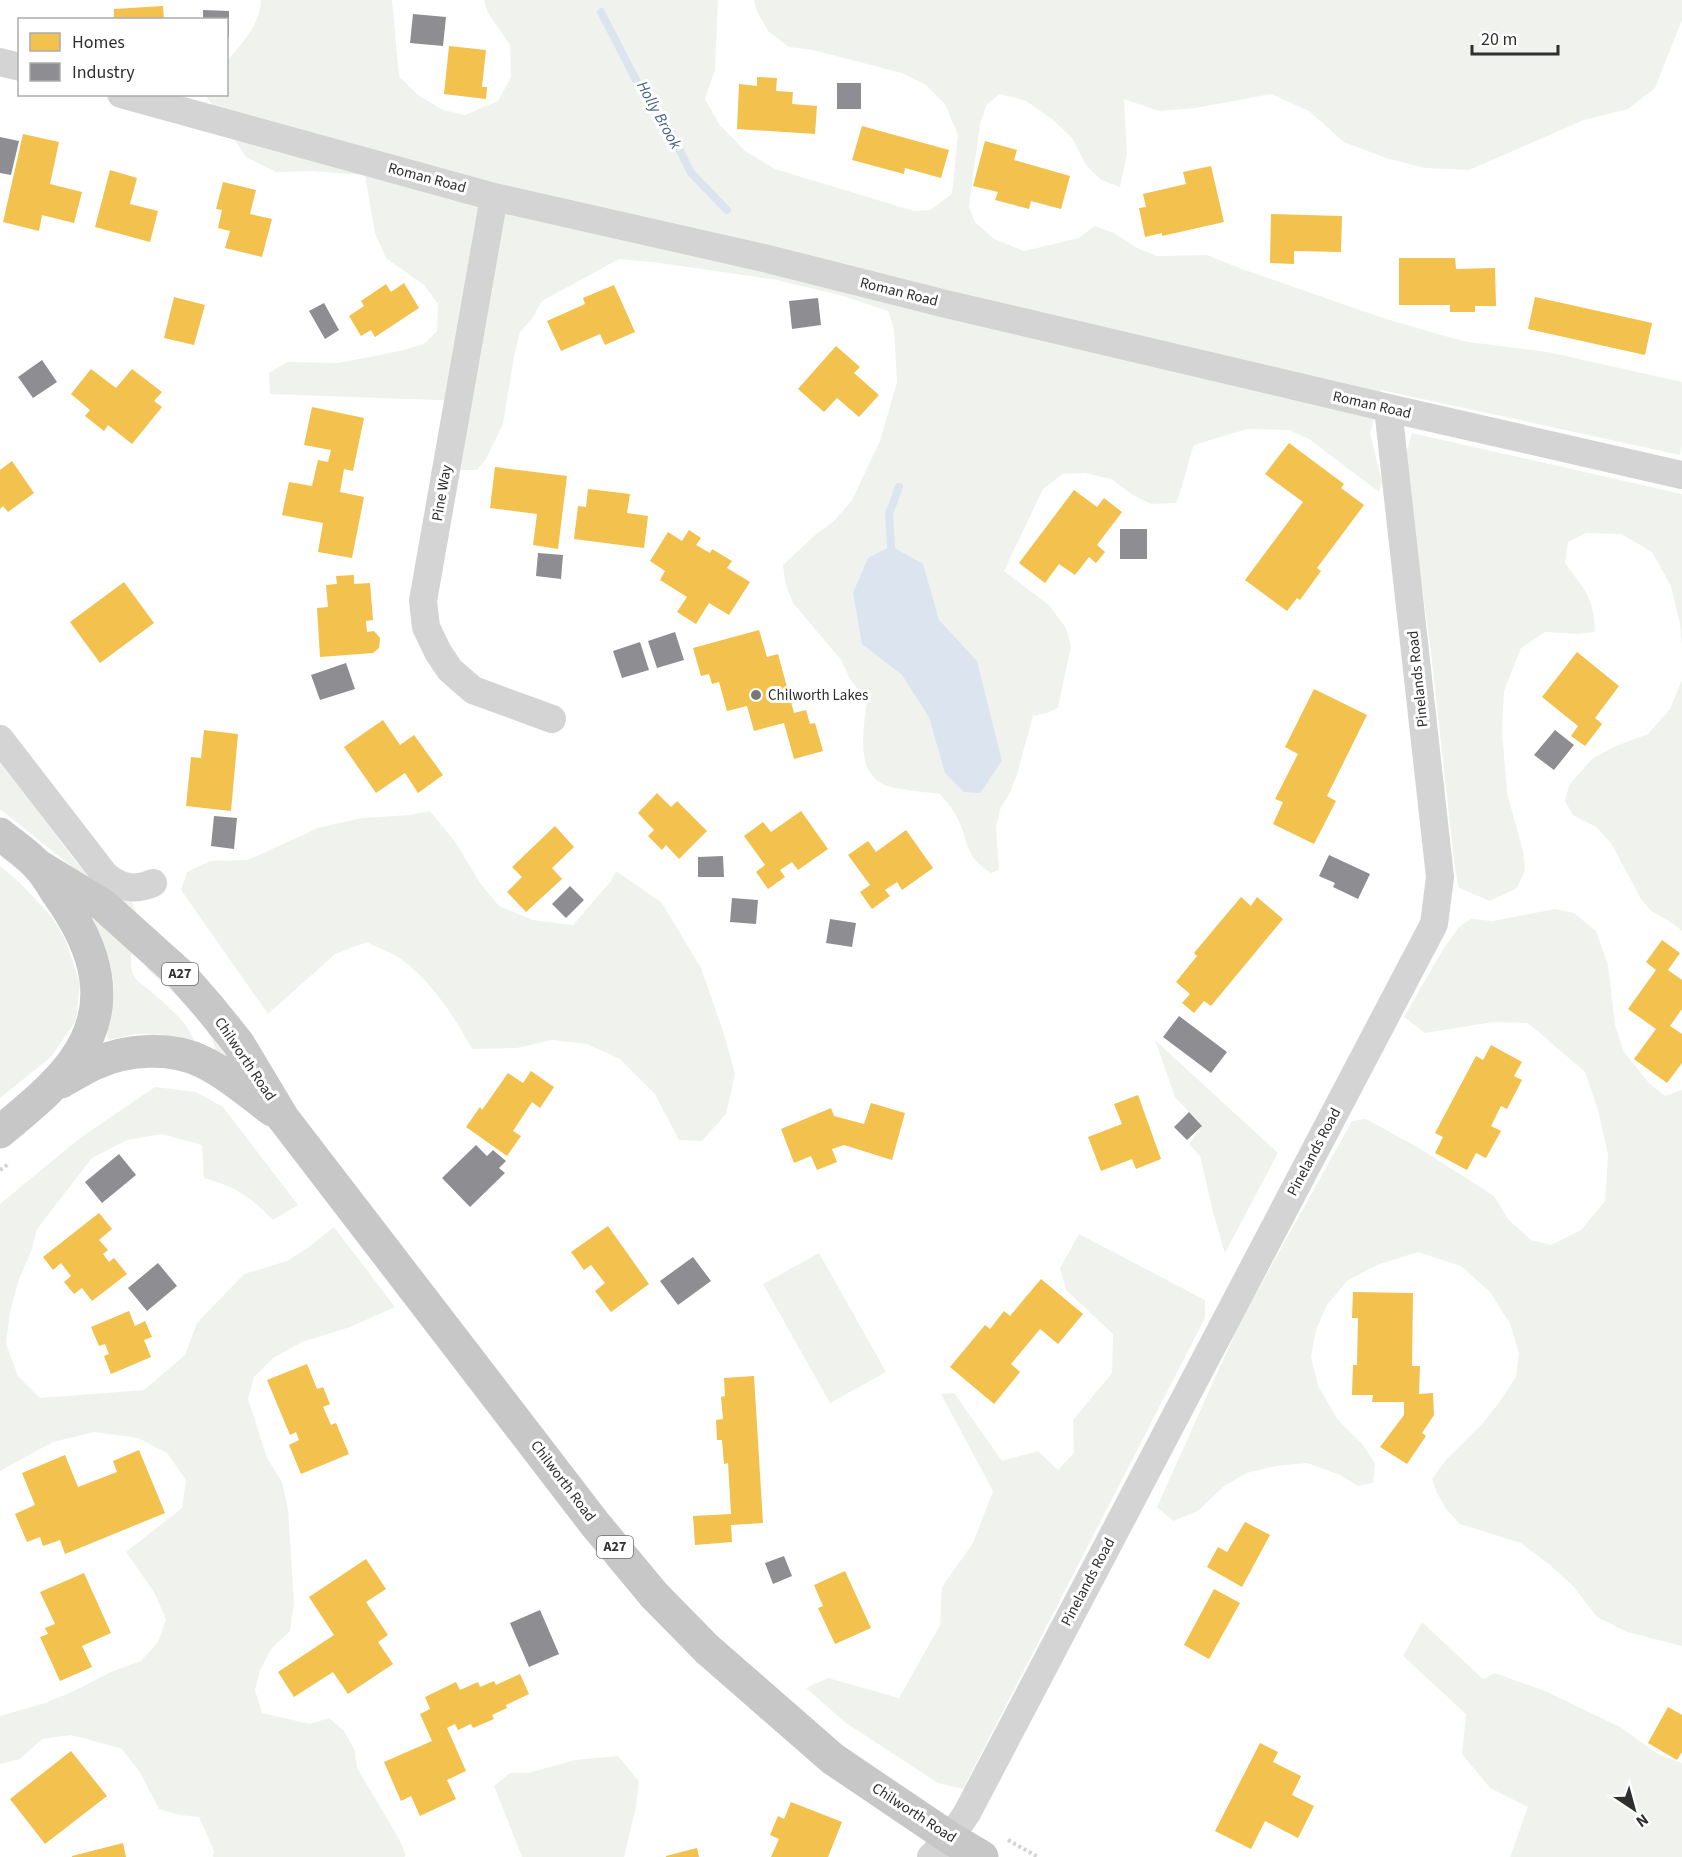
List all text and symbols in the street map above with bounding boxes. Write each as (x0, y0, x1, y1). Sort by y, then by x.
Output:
legend (18, 18, 228, 96)
scale bar (1472, 18, 1558, 56)
text: 20 m (1481, 27, 1517, 52)
text: Homes (72, 30, 125, 55)
text: Industry (72, 60, 135, 85)
water label: Holly Brook (631, 77, 687, 153)
street label: Roman Road (386, 158, 468, 198)
street label: Roman Road (858, 272, 940, 312)
street label: Roman Road (1331, 386, 1413, 424)
street label: Pine Way (427, 463, 457, 523)
street label: Pinelands Road (1402, 630, 1434, 728)
place label: Chilworth Lakes (768, 685, 868, 706)
marker: Chilworth Lakes (749, 688, 763, 702)
road number: A27 (162, 963, 198, 985)
street label: Chilworth Road (209, 1013, 281, 1105)
street label: Pinelands Road (1282, 1104, 1346, 1200)
street label: Chilworth Road (526, 1436, 600, 1526)
street label: Pinelands Road (1056, 1534, 1120, 1630)
road number: A27 (597, 1536, 633, 1558)
street label: Chilworth Road (868, 1778, 960, 1848)
north arrow (1604, 1779, 1664, 1839)
text: N (1631, 1808, 1653, 1832)

